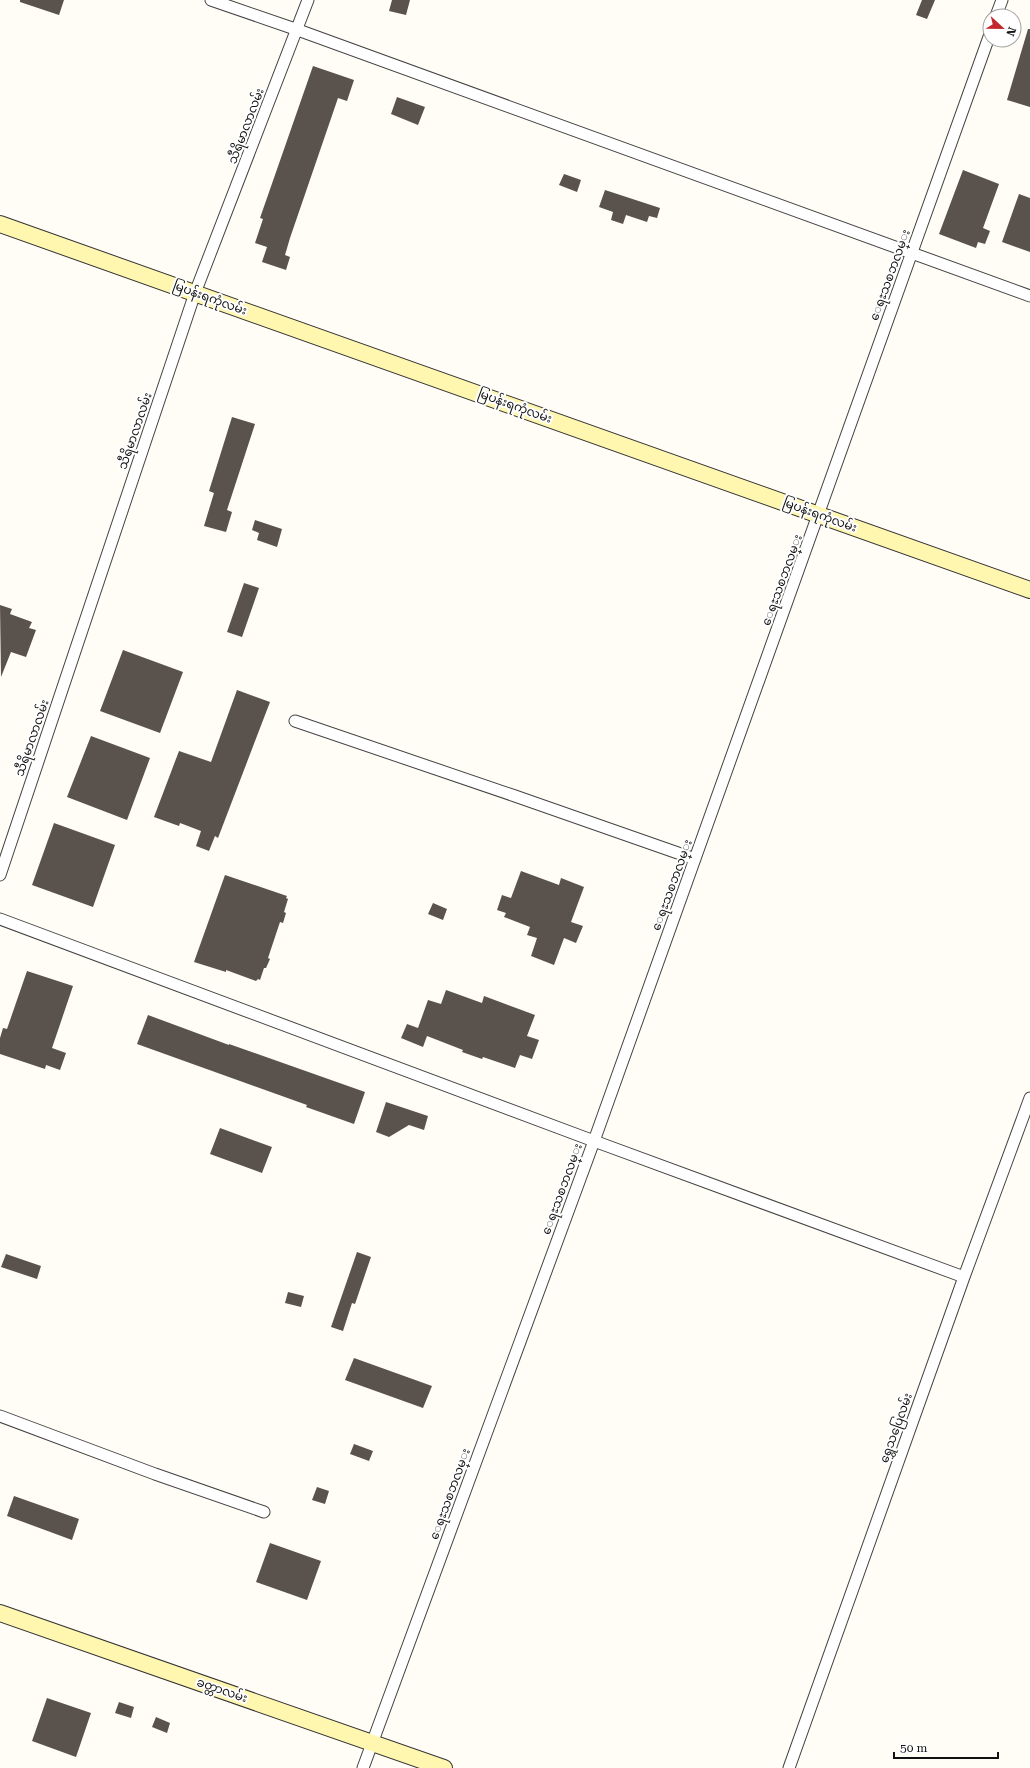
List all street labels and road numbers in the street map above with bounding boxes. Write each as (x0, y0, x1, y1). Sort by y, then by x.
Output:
street label: သီရိမာလာလမ်း (223, 85, 270, 167)
street label: ေရႊသစၥာလမ္း (867, 227, 916, 324)
street label: မြပန်းရကုံလမ်း (170, 276, 249, 321)
street label: မြပန်းရကုံလမ်း (475, 384, 554, 429)
street label: သီရိမာလာလမ်း (113, 390, 157, 472)
street label: မြပန်းရကုံလမ်း (780, 493, 859, 538)
street label: ေရႊသစၥာလမ္း (759, 532, 808, 629)
street label: သီရိမာလာလမ်း (10, 697, 54, 779)
street label: ေရႊသစၥာလမ္း (649, 837, 698, 934)
street label: ေရႊသစၥာလမ္း (539, 1141, 588, 1238)
street label: ရွှေသပြေလမ်း (875, 1390, 918, 1466)
street label: ေရႊသစၥာလမ္း (427, 1446, 476, 1543)
street label: ခတ္တာလမ်း (194, 1673, 250, 1708)

